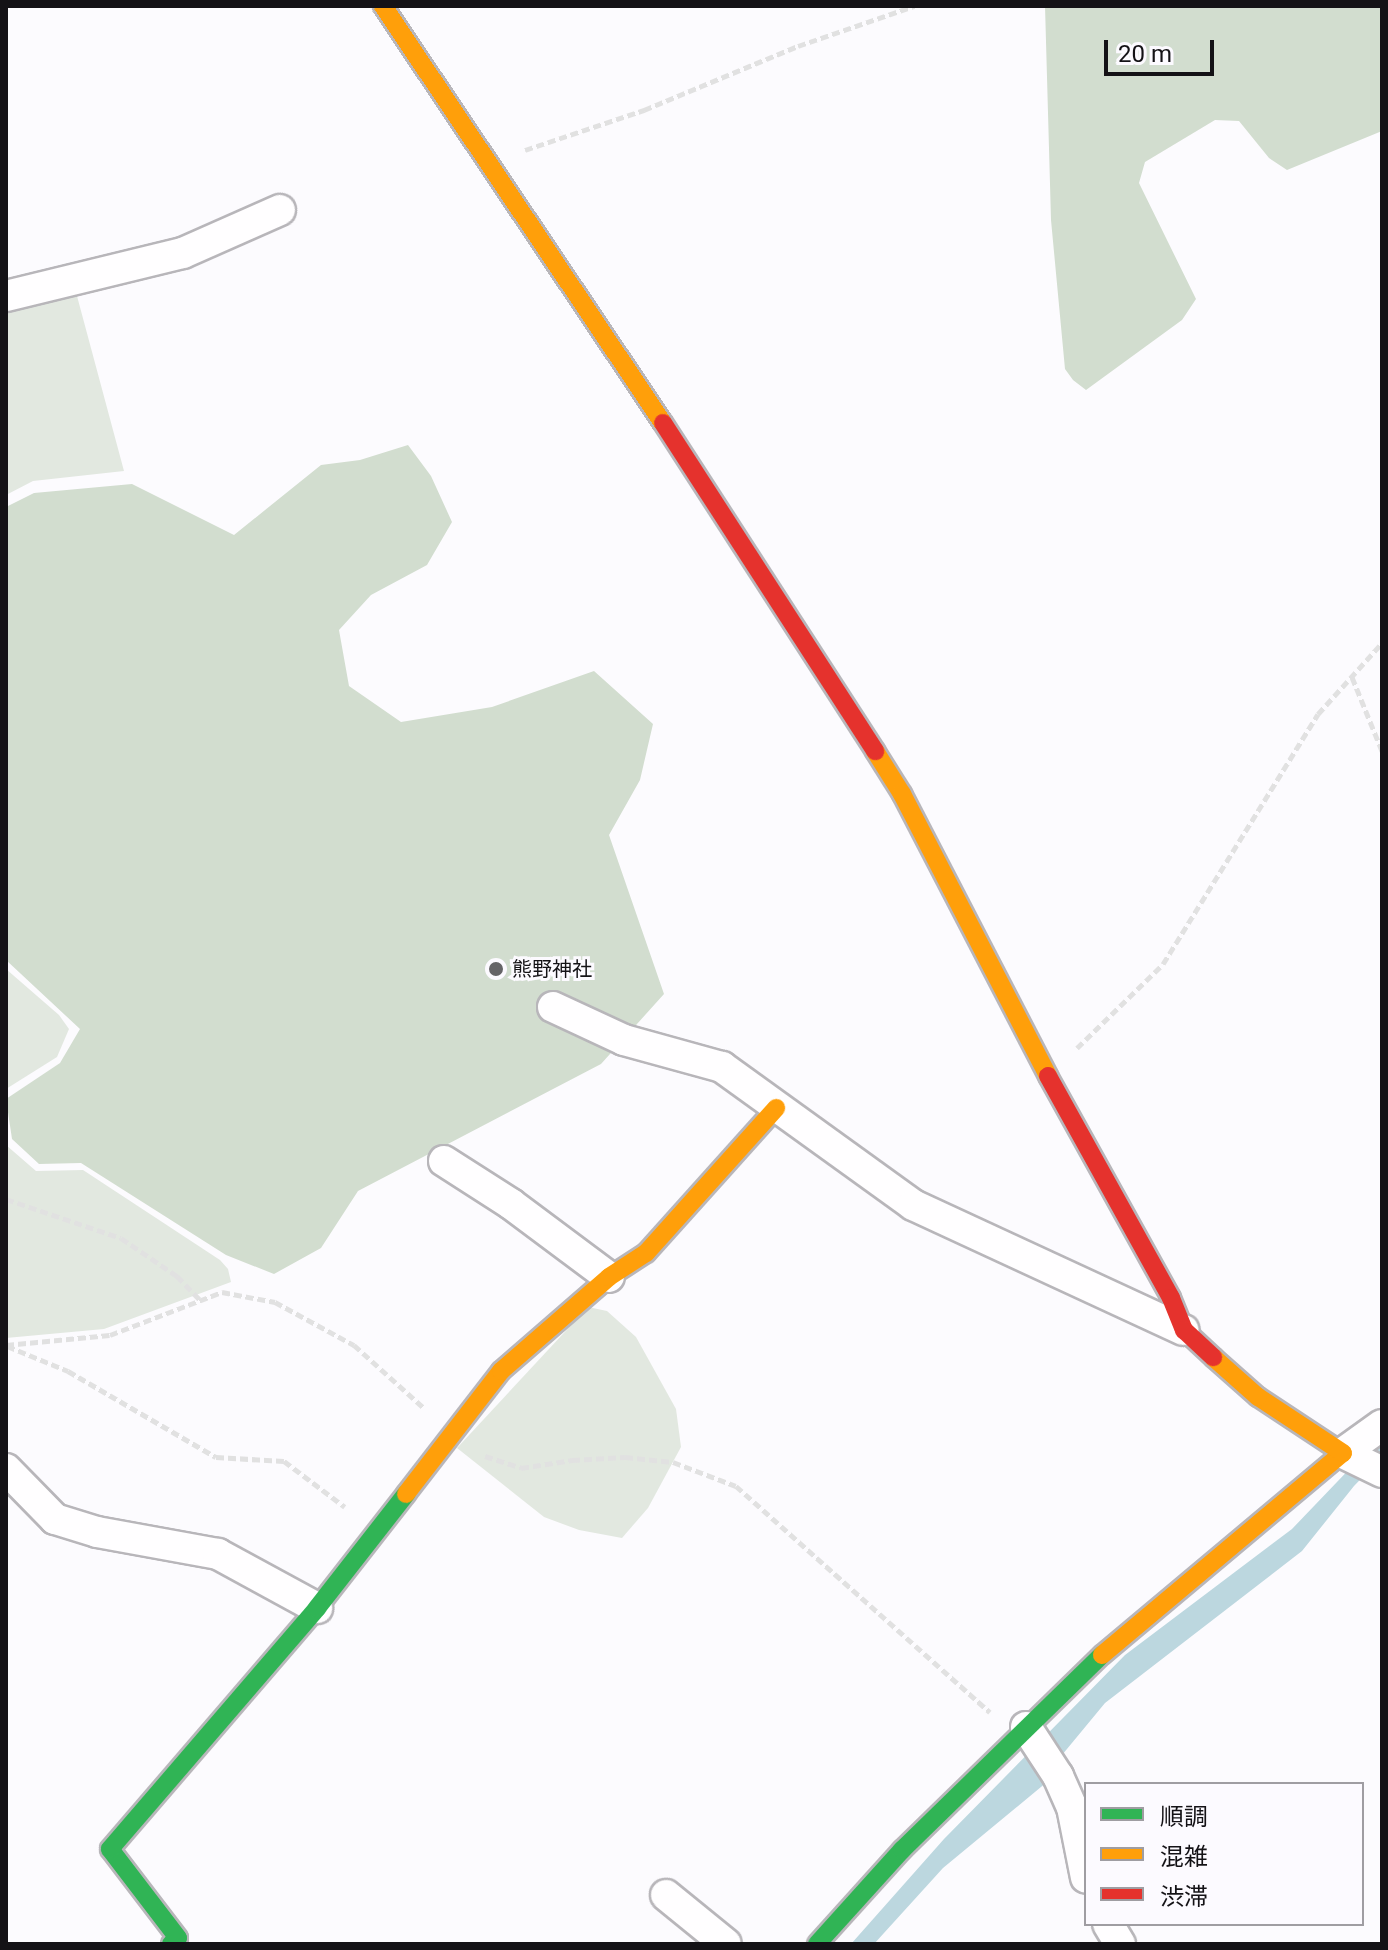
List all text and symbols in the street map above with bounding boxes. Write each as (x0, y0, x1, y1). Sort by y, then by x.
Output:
scale bar (1108, 24, 1218, 74)
text: 20 m (1118, 40, 1172, 68)
place label: 熊野神社 (512, 957, 592, 981)
marker: 熊野神社 (487, 960, 505, 978)
legend (1084, 1782, 1364, 1926)
text: 順調 (1160, 1803, 1208, 1831)
text: 混雑 (1160, 1843, 1208, 1871)
text: 渋滞 (1160, 1883, 1208, 1911)

